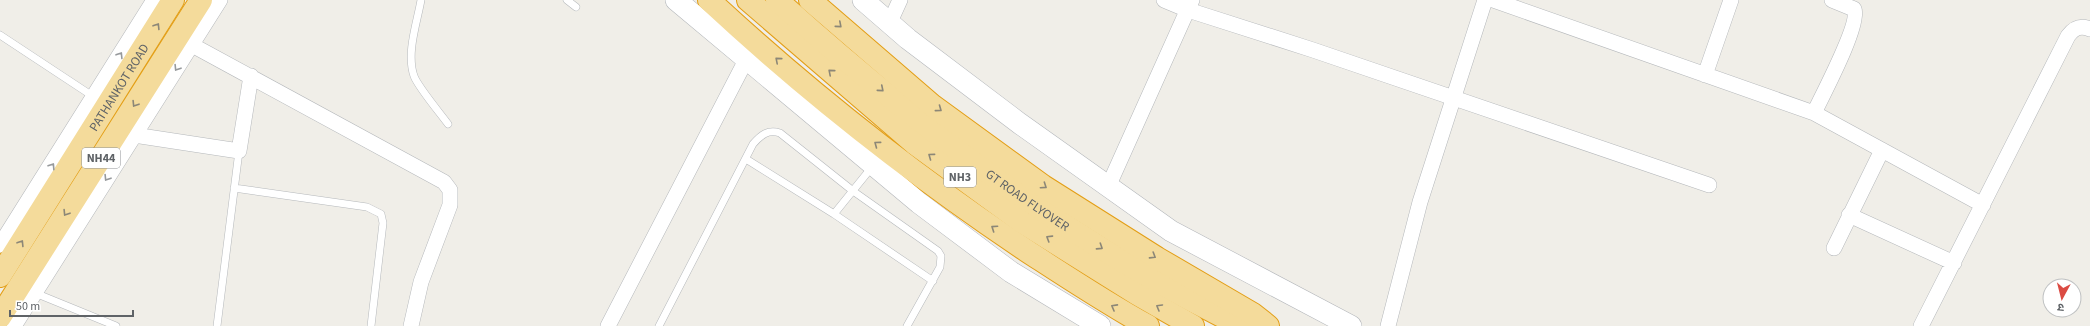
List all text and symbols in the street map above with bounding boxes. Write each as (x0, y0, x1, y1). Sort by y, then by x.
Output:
one-way arrow (835, 21, 842, 28)
one-way arrow (152, 23, 160, 30)
street label: PATHANKOT ROAD (85, 40, 154, 135)
one-way arrow (116, 52, 123, 59)
one-way arrow (775, 57, 783, 64)
one-way arrow (174, 64, 181, 71)
one-way arrow (828, 70, 836, 77)
one-way arrow (877, 84, 884, 91)
one-way arrow (133, 100, 140, 107)
one-way arrow (934, 105, 941, 112)
one-way arrow (874, 141, 881, 149)
road number: NH44 (82, 148, 120, 168)
one-way arrow (928, 154, 935, 161)
one-way arrow (47, 163, 54, 170)
street label: GT ROAD FLYOVER (982, 165, 1073, 236)
road number: NH3 (944, 167, 976, 187)
one-way arrow (104, 174, 112, 181)
one-way arrow (1039, 181, 1046, 188)
one-way arrow (63, 209, 70, 216)
one-way arrow (991, 226, 998, 233)
one-way arrow (1046, 236, 1053, 243)
one-way arrow (16, 240, 23, 247)
one-way arrow (1096, 242, 1103, 250)
one-way arrow (1149, 251, 1156, 259)
north arrow (2042, 278, 2082, 318)
scale bar (10, 292, 133, 318)
text: 50 m (16, 298, 40, 315)
text: उ (2056, 300, 2065, 315)
one-way arrow (1156, 304, 1163, 311)
one-way arrow (1111, 305, 1118, 312)

